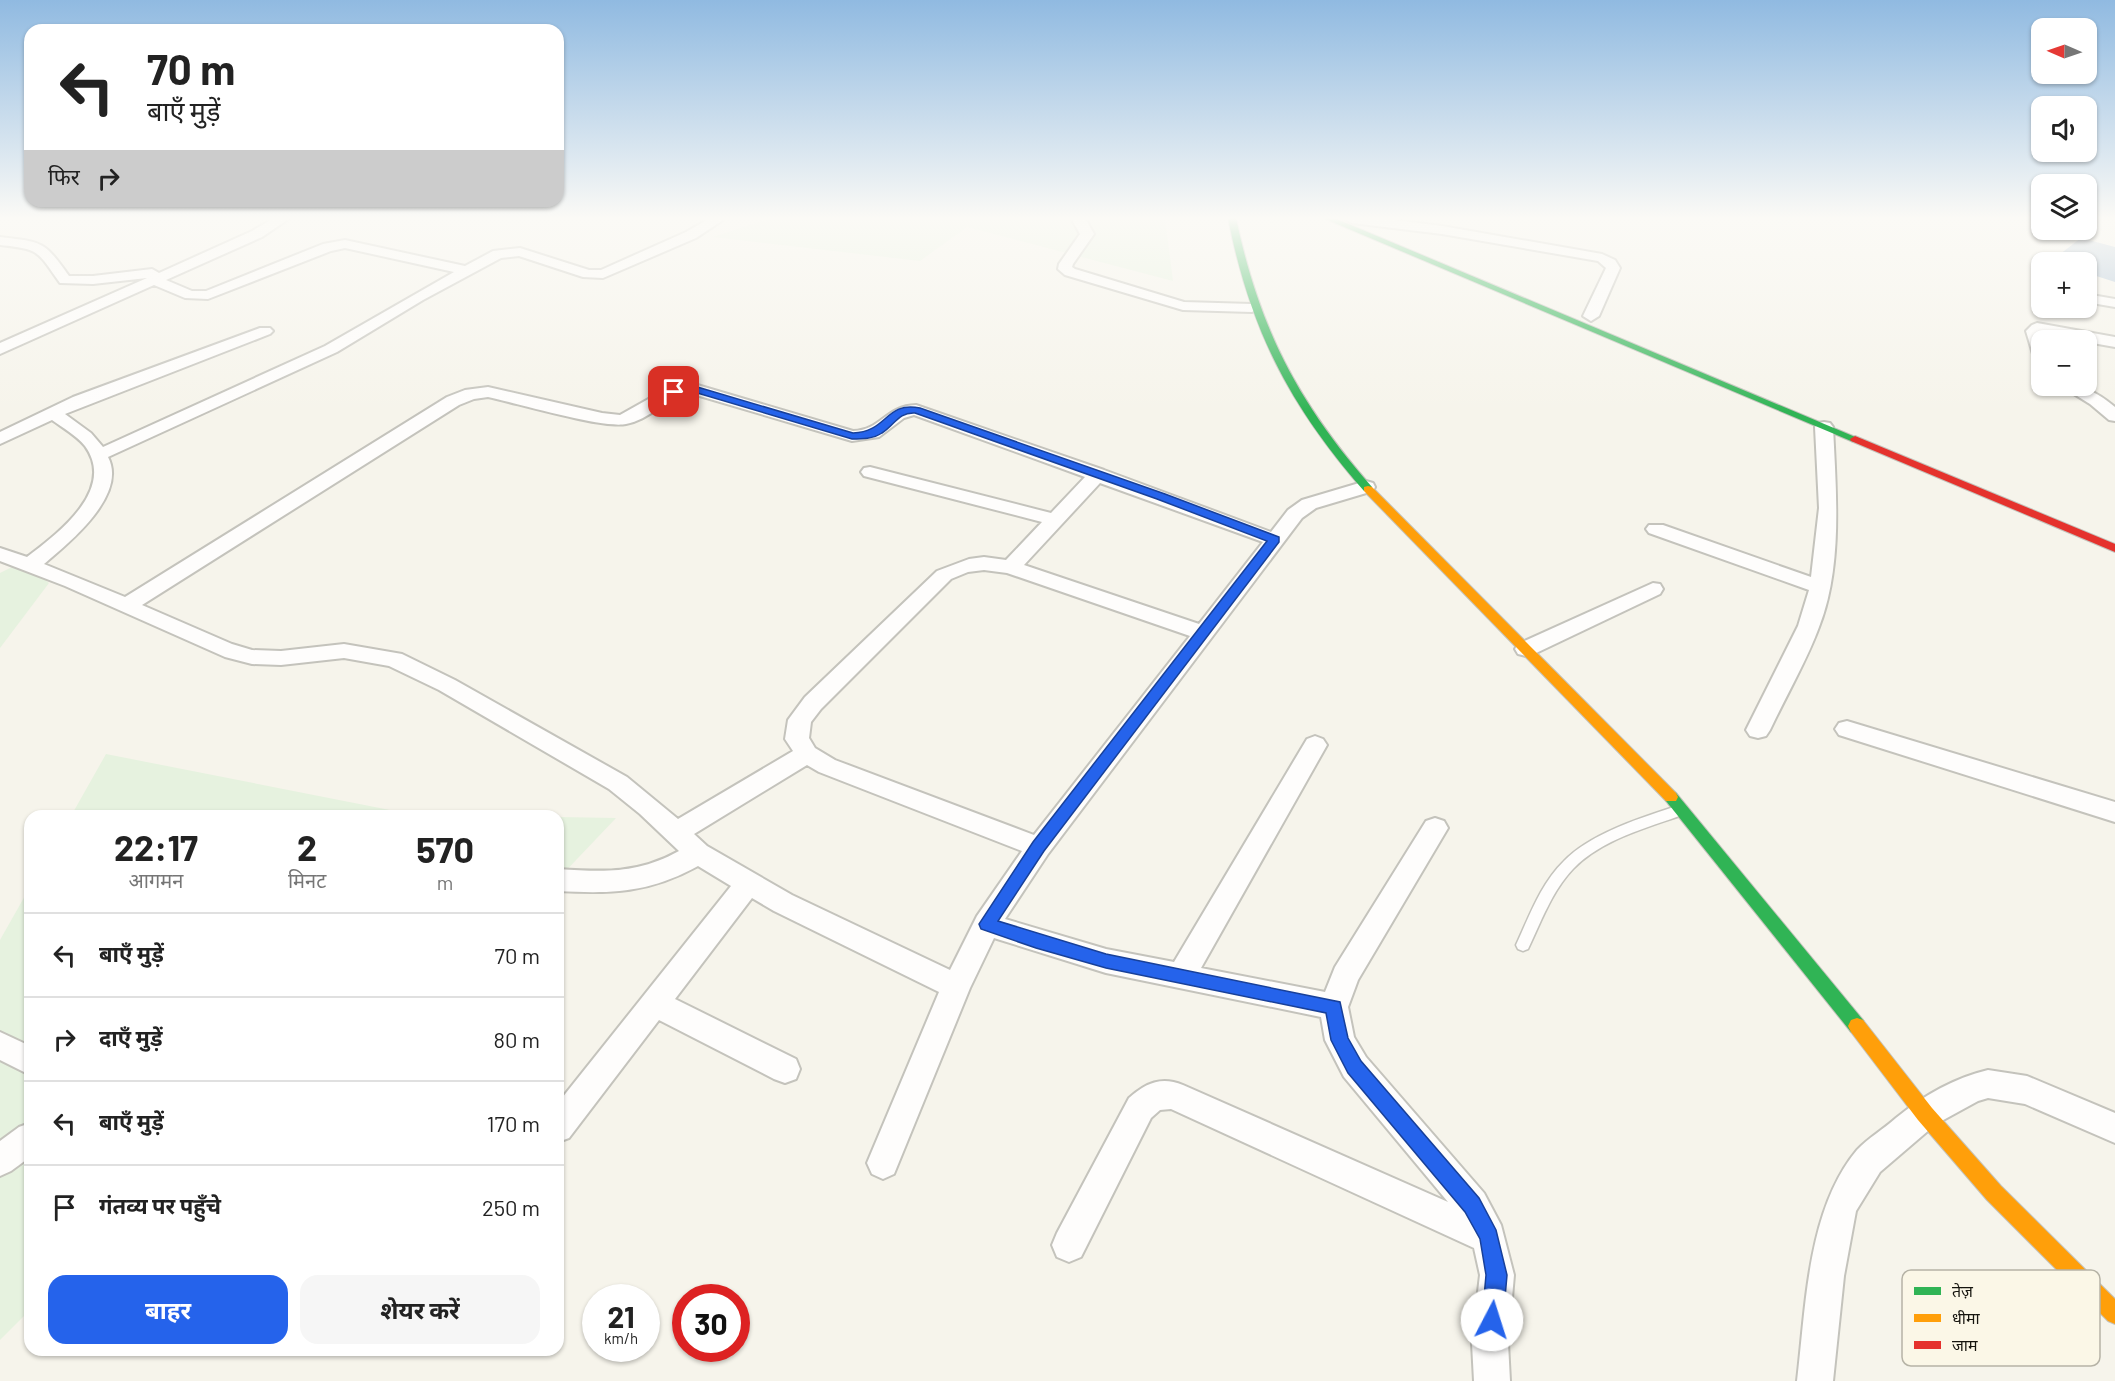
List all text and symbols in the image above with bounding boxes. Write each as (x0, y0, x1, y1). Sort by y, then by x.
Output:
north arrow (2031, 18, 2097, 84)
map controls (2031, 18, 2097, 396)
text: 70 m (147, 43, 235, 93)
icon: left (48, 48, 126, 126)
text: बाएँ मुड़ें (147, 94, 220, 126)
button: sound (2031, 96, 2097, 162)
icon: right (92, 162, 125, 195)
text: फिर (48, 163, 80, 189)
button: layers (2031, 174, 2097, 240)
button: + (2031, 252, 2097, 318)
button: − (2031, 330, 2097, 396)
pin (648, 366, 699, 417)
icon: arrive (657, 375, 690, 408)
text: 22:17 (114, 825, 198, 868)
text: 2 (297, 825, 317, 868)
text: 570 (416, 827, 474, 870)
text: आगमन (129, 868, 183, 892)
text: मिनट (288, 868, 326, 892)
text: m (437, 870, 453, 894)
icon: left (48, 939, 81, 972)
text: बाएँ मुड़ें (99, 940, 164, 966)
text: 70 m (495, 942, 540, 968)
icon: right (48, 1023, 81, 1056)
text: दाएँ मुड़ें (99, 1024, 162, 1050)
text: 80 m (494, 1026, 540, 1052)
icon: left (48, 1107, 81, 1140)
text: बाएँ मुड़ें (99, 1108, 164, 1134)
text: 170 m (487, 1110, 540, 1136)
icon: arrive (48, 1191, 81, 1224)
text: गंतव्य पर पहुँचे (99, 1192, 221, 1218)
text: 250 m (482, 1194, 540, 1220)
legend (1902, 1270, 2100, 1366)
button: बाहर (48, 1275, 288, 1344)
button: शेयर करें (300, 1275, 540, 1344)
text: तेज़ (1952, 1281, 1974, 1300)
speed limit sign: 30 (672, 1284, 750, 1362)
position arrow (1460, 1288, 1524, 1352)
text: 21 (607, 1298, 635, 1334)
text: धीमा (1952, 1308, 1981, 1327)
text: km/h (604, 1329, 638, 1347)
text: जाम (1952, 1335, 1978, 1354)

